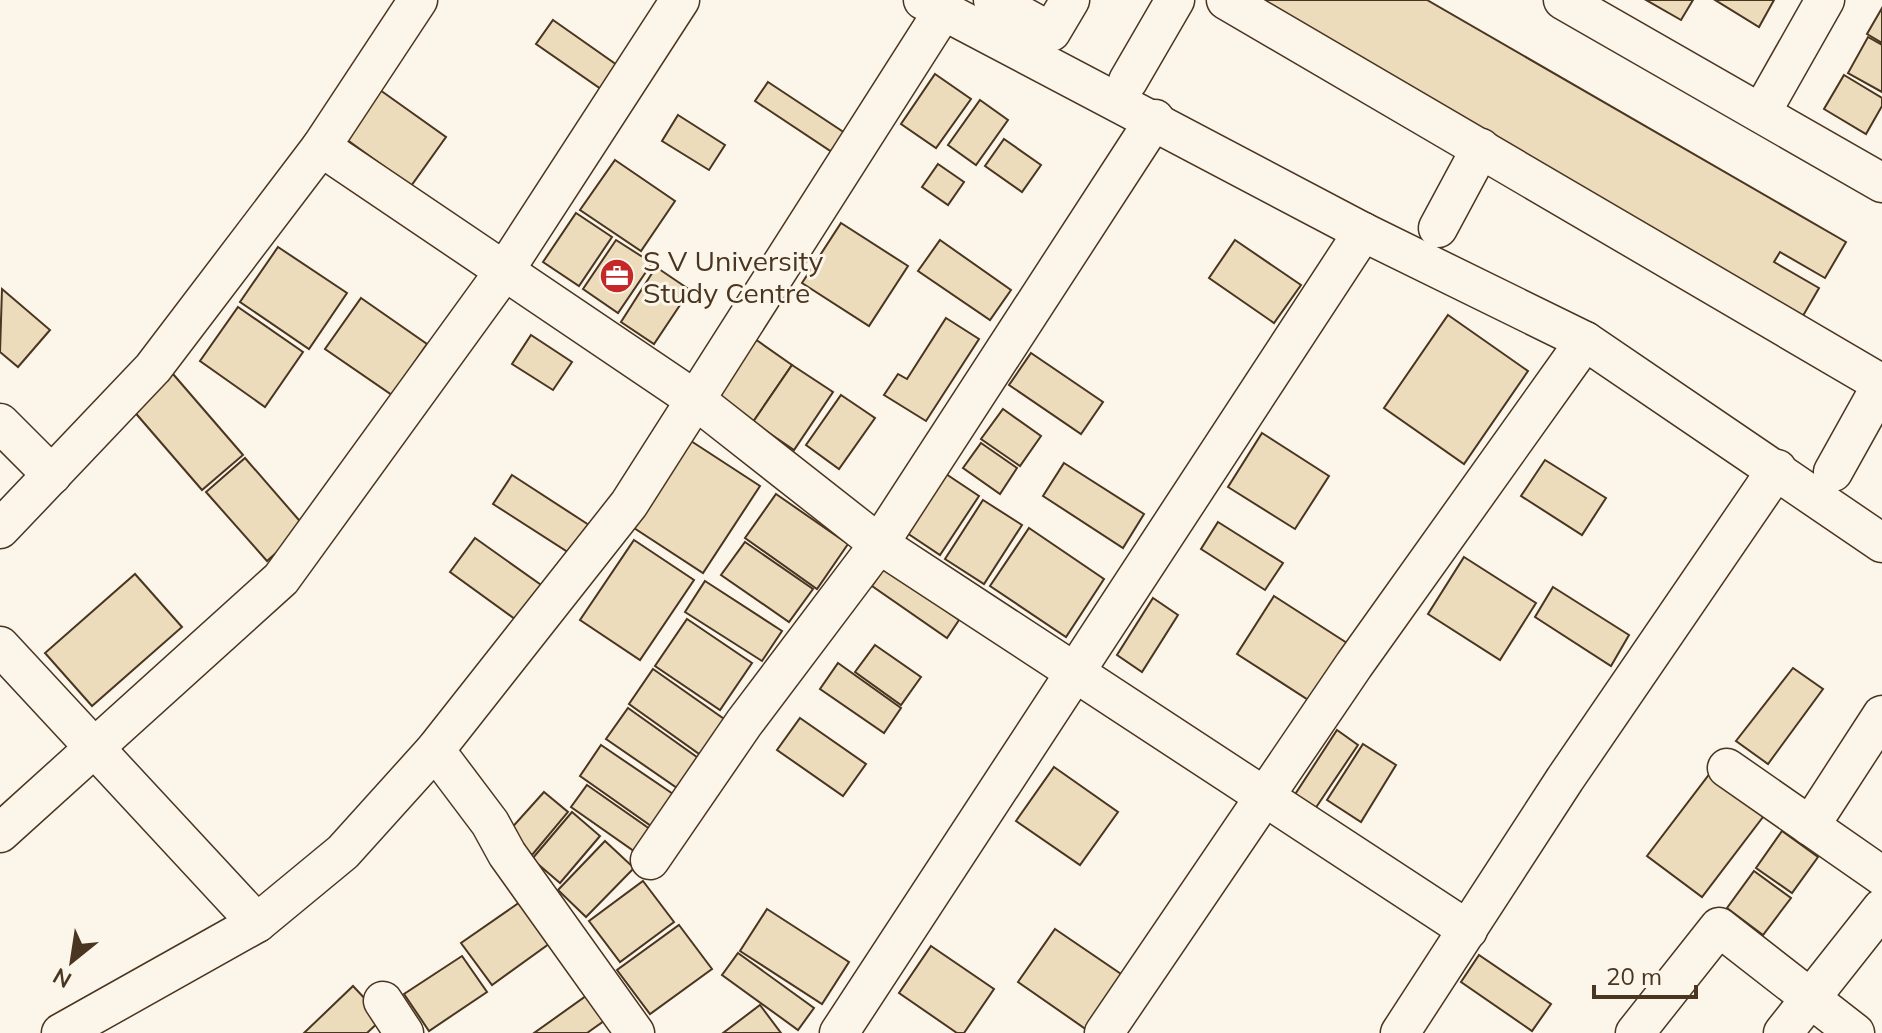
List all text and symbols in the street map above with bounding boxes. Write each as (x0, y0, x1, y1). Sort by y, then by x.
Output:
place label: S V University Study Centre (643, 243, 824, 310)
office icon: S V University Study Centre (598, 257, 636, 295)
north arrow (32, 921, 112, 1001)
scale bar (1594, 949, 1696, 999)
text: 20 m (1606, 961, 1662, 991)
text: N (48, 962, 76, 995)

